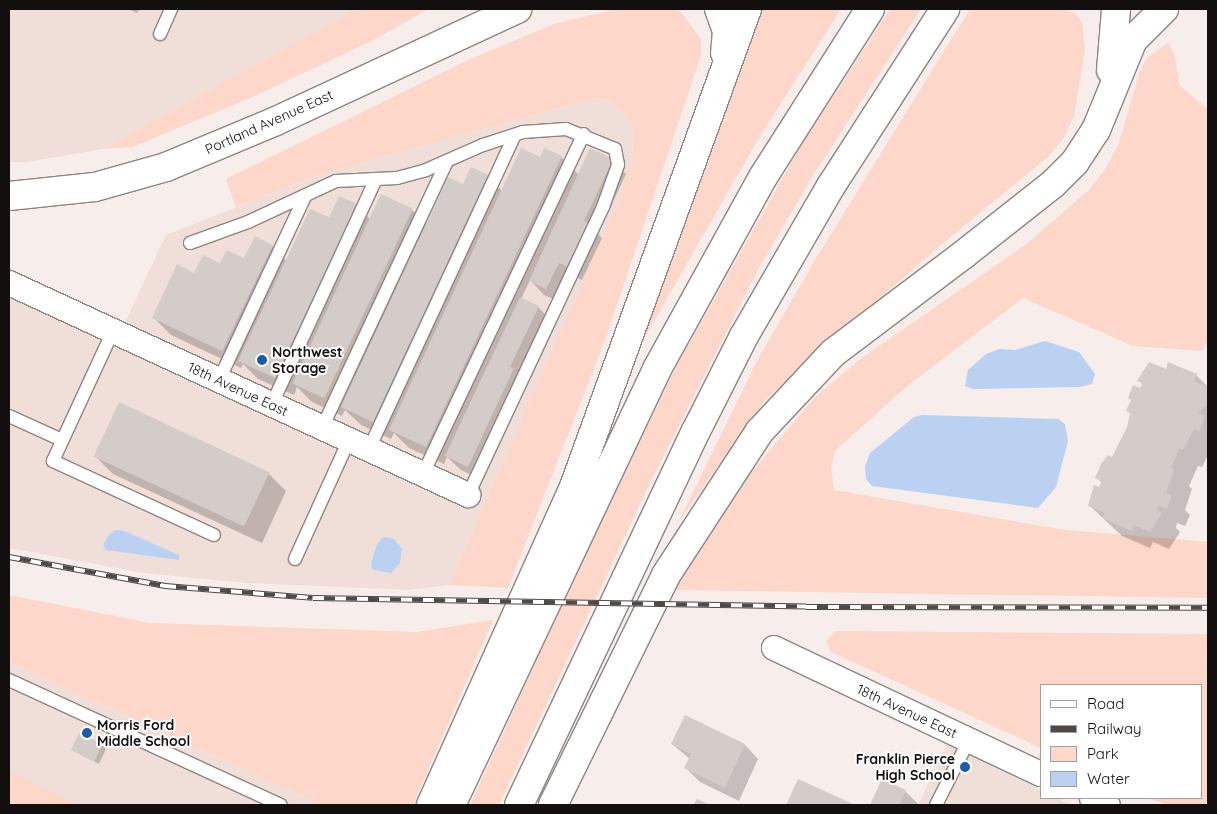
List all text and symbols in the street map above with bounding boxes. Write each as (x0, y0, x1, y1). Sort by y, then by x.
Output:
street label: Portland Avenue East (202, 86, 336, 158)
place label: Northwest Storage (272, 344, 343, 377)
marker: Northwest Storage (256, 354, 268, 366)
street label: 18th Avenue East (185, 358, 291, 420)
street label: 18th Avenue East (854, 680, 960, 742)
legend (1040, 684, 1202, 799)
text: Road (1087, 694, 1124, 713)
place label: Morris Ford Middle School (97, 717, 190, 750)
text: Railway (1087, 719, 1142, 738)
marker: Morris Ford Middle School (81, 727, 93, 739)
text: Park (1087, 744, 1119, 763)
place label: Franklin Pierce High School (856, 751, 955, 784)
marker: Franklin Pierce High School (959, 761, 971, 773)
text: Water (1087, 769, 1130, 788)

